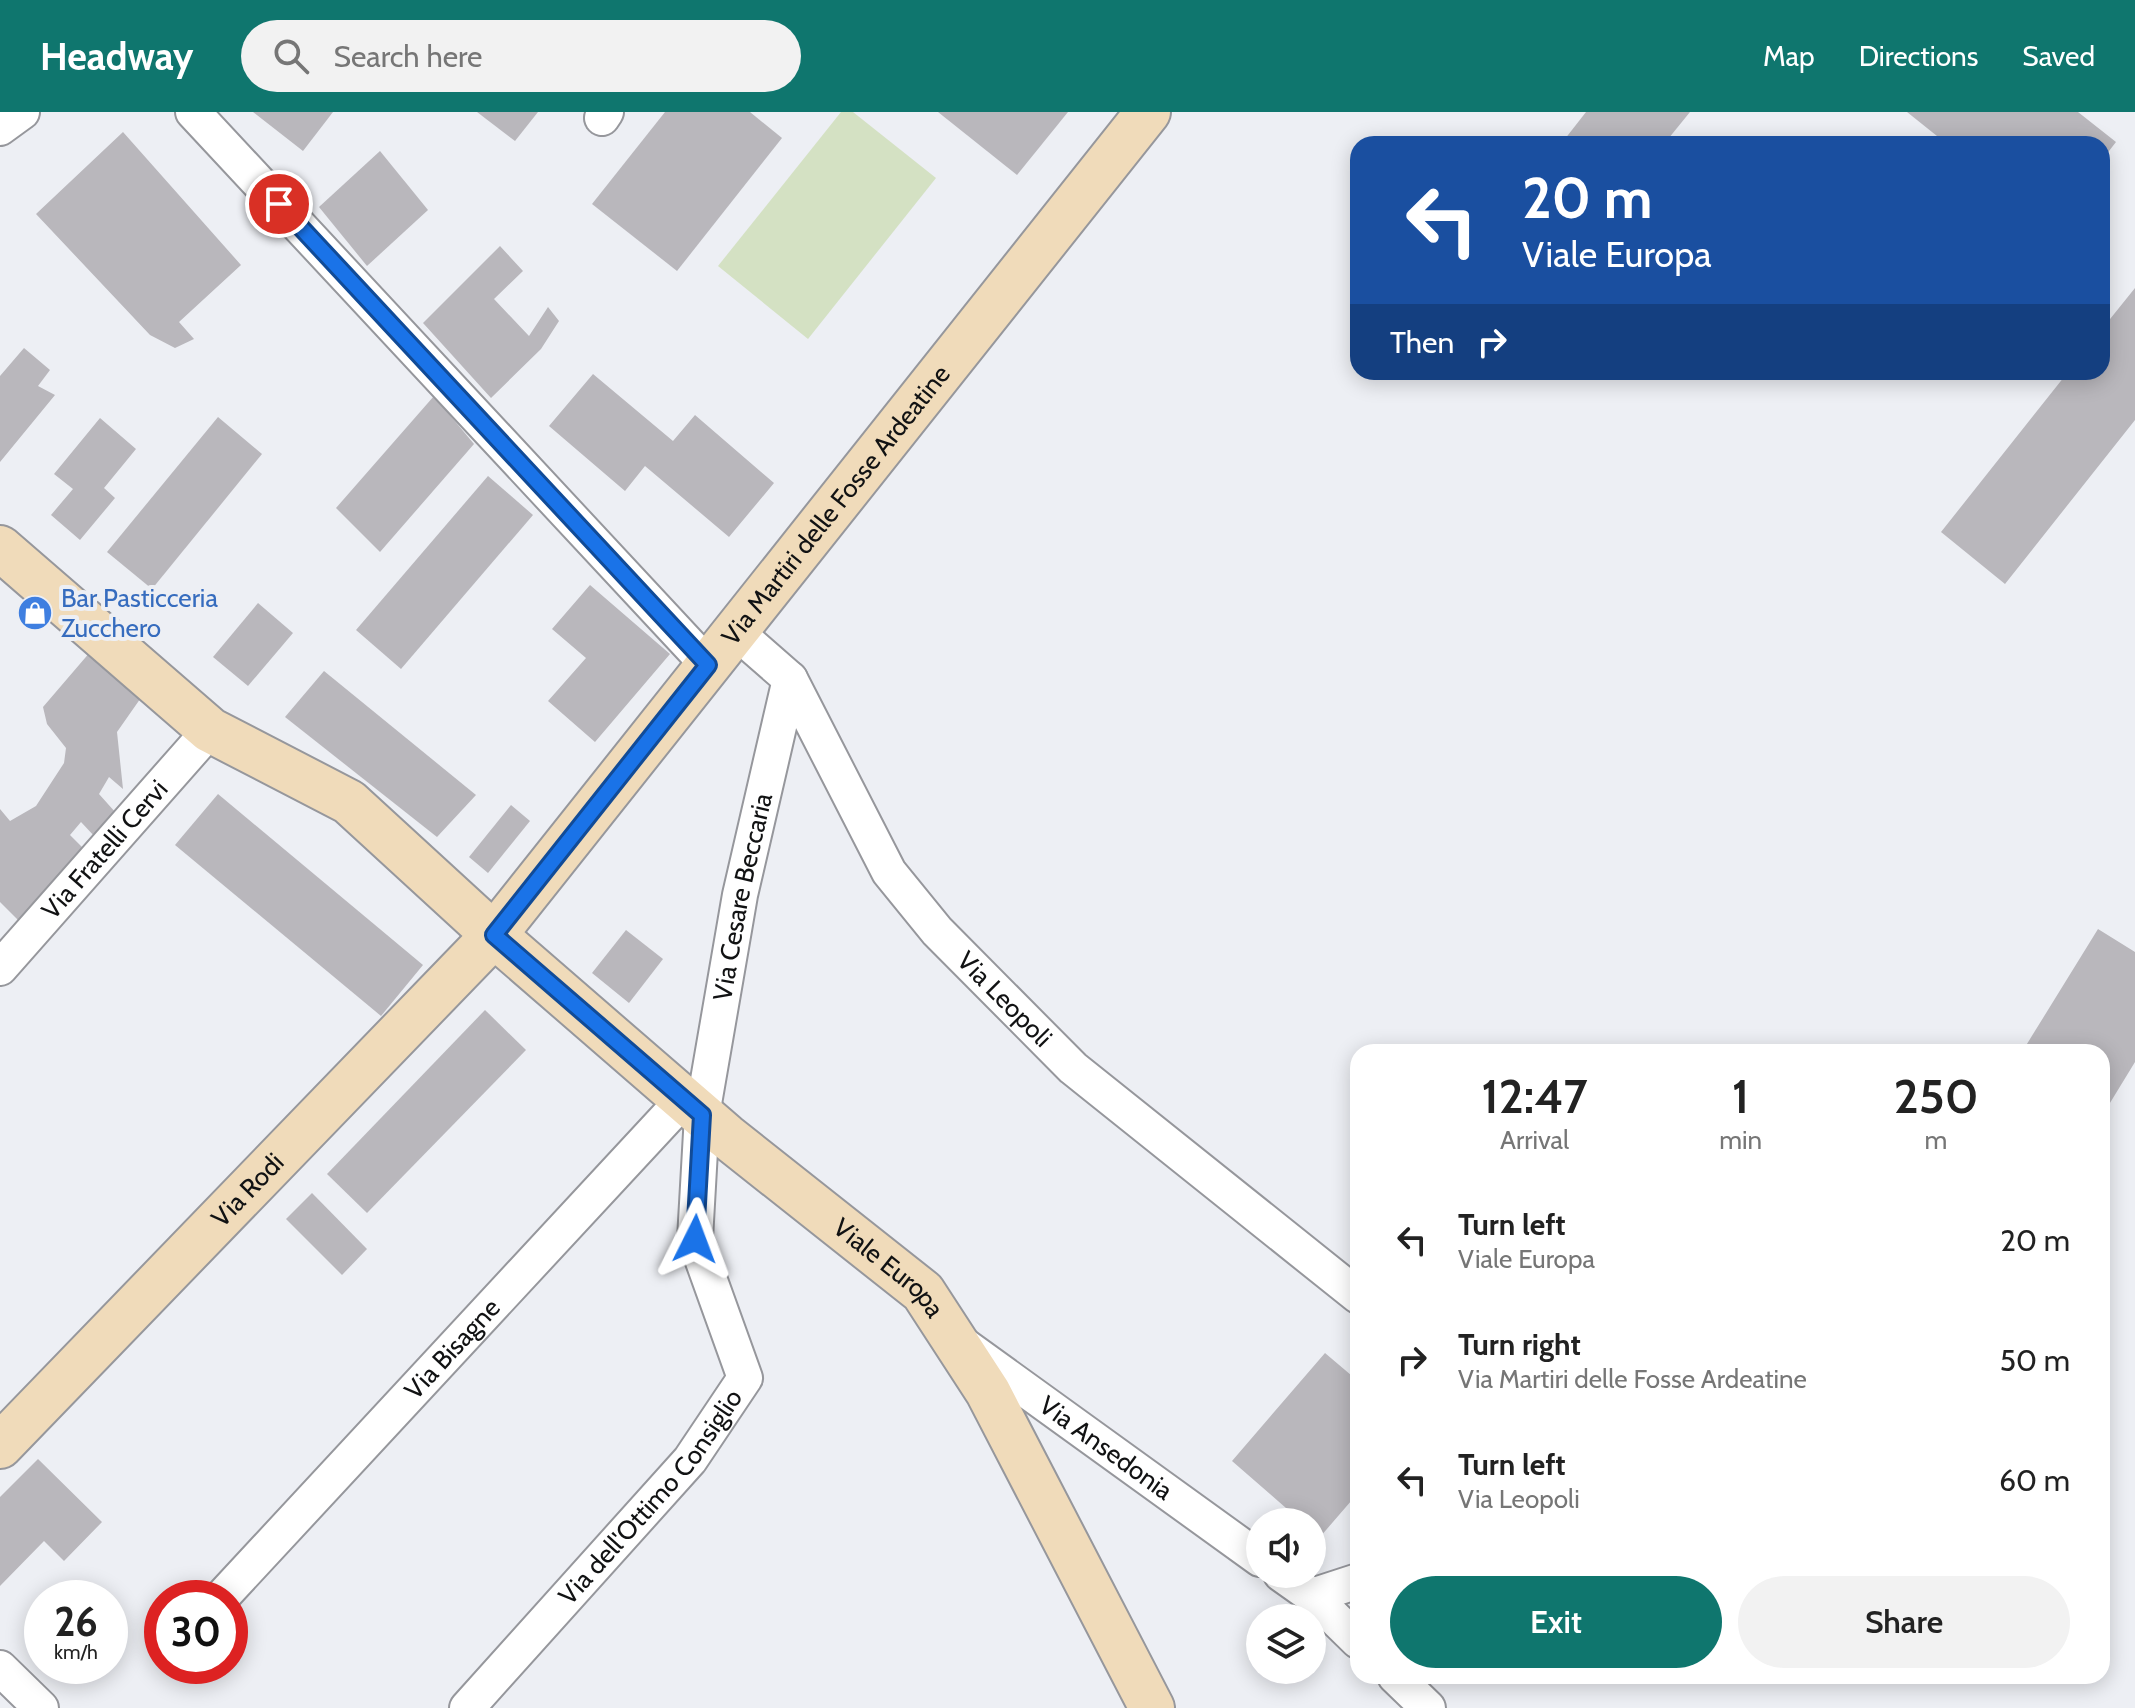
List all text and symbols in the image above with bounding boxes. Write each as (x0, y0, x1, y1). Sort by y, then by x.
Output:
search box (241, 20, 801, 92)
text: Headway (40, 33, 193, 80)
icon: search (269, 34, 313, 78)
text: Search here (333, 38, 482, 75)
text: Map (1763, 39, 1815, 73)
text: Directions (1859, 39, 1978, 73)
text: Saved (2022, 39, 2095, 73)
text: 20 m (1522, 164, 1652, 232)
icon: left (1390, 168, 1494, 272)
pin (245, 170, 313, 238)
icon: arrive (257, 182, 301, 226)
text: Viale Europa (1522, 232, 1712, 276)
icon: right (1470, 320, 1514, 364)
text: Then (1390, 324, 1454, 361)
street label: Via Martiri delle Fosse Ardeatine (715, 358, 957, 652)
place label: Bar Pasticceria Zucchero (61, 582, 218, 644)
shop icon: Bar Pasticceria Zucchero (16, 594, 54, 632)
street label: Via Fratelli Cervi (35, 773, 174, 926)
street label: Via Cesare Beccaria (706, 789, 779, 1003)
street label: Via Leopoli (950, 945, 1059, 1054)
text: 12:47 (1482, 1067, 1588, 1125)
text: 1 (1732, 1067, 1749, 1125)
text: 250 (1894, 1067, 1978, 1125)
text: Arrival (1500, 1124, 1569, 1156)
text: min (1719, 1124, 1762, 1156)
text: m (1925, 1124, 1947, 1156)
street label: Via Rodi (205, 1146, 290, 1234)
position arrow (653, 1197, 737, 1281)
text: Turn left (1458, 1206, 1566, 1243)
street label: Viale Europa (827, 1211, 951, 1324)
icon: left (1390, 1218, 1434, 1262)
text: 20 m (2000, 1222, 2070, 1259)
text: Viale Europa (1458, 1243, 1595, 1275)
street label: Via Bisagne (398, 1292, 507, 1406)
text: Turn right (1458, 1326, 1581, 1363)
icon: right (1390, 1338, 1434, 1382)
text: 50 m (2000, 1342, 2070, 1379)
text: Via Martiri delle Fosse Ardeatine (1458, 1363, 1807, 1395)
street label: Via dell'Ottimo Consiglio (552, 1383, 749, 1611)
street label: Via Ansedonia (1033, 1389, 1179, 1507)
text: Turn left (1458, 1446, 1566, 1483)
icon: left (1390, 1458, 1434, 1502)
text: 60 m (1999, 1462, 2070, 1499)
text: Via Leopoli (1458, 1483, 1580, 1515)
map controls (1246, 1508, 1326, 1684)
button: sound (1246, 1508, 1326, 1588)
button: Exit (1390, 1576, 1722, 1668)
button: Share (1738, 1576, 2070, 1668)
speed limit sign: 30 (144, 1580, 248, 1684)
text: 26 (54, 1597, 98, 1646)
button: layers (1246, 1604, 1326, 1684)
text: km/h (54, 1640, 98, 1664)

